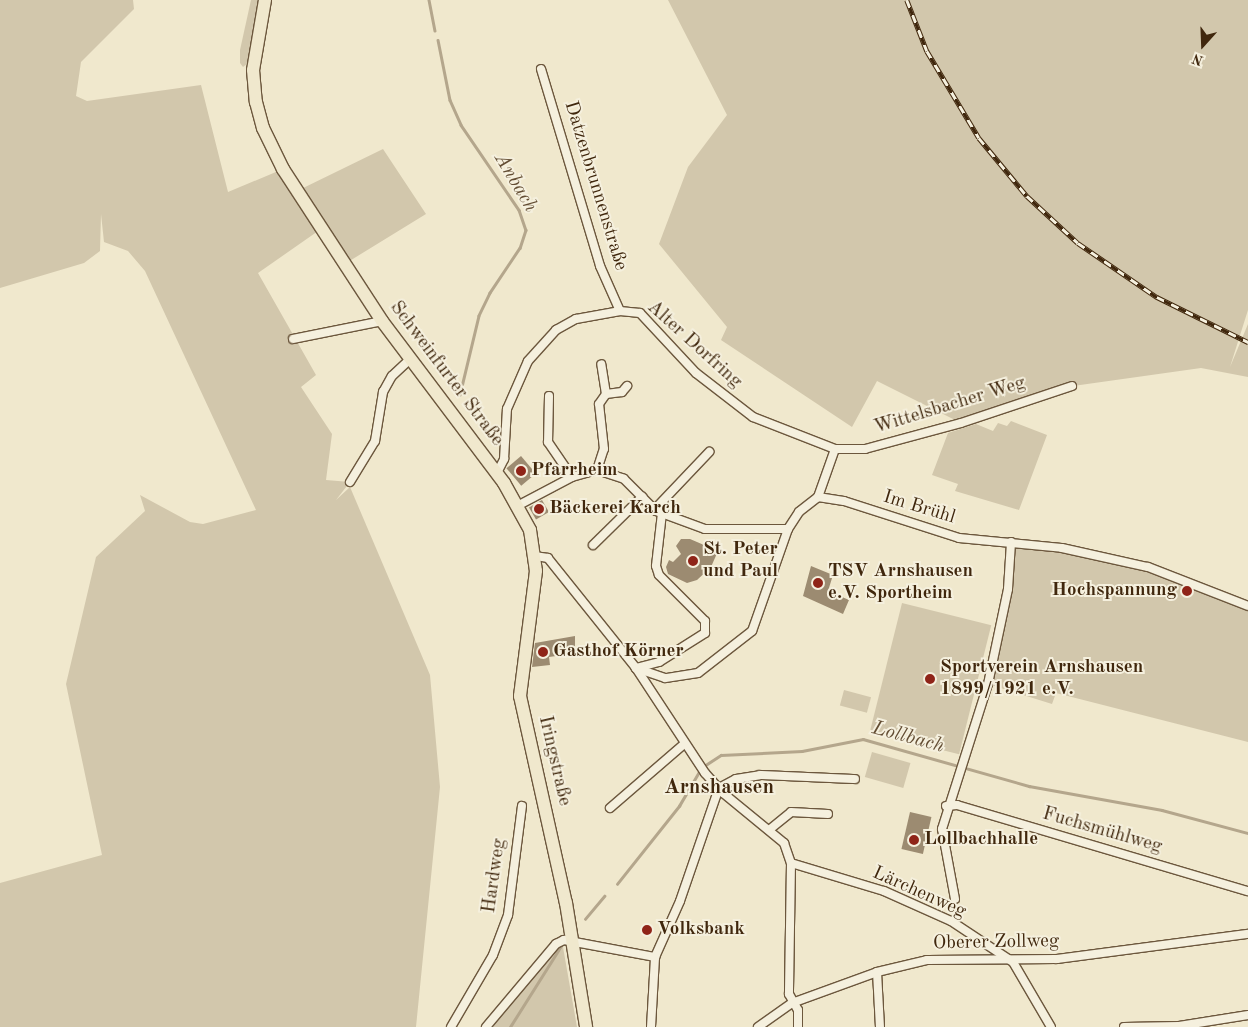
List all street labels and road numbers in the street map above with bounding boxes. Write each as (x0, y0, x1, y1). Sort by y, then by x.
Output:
street label: Datzenbrunnenstraße (558, 98, 632, 274)
street label: Alter Dorfring (642, 296, 746, 394)
street label: Schweinfurter Straße (384, 297, 508, 451)
street label: Wittelsbacher Weg (872, 372, 1028, 440)
street label: Im Brühl (880, 486, 958, 530)
street label: Iringstraße (533, 714, 575, 808)
street label: Fuchsmühlweg (1040, 803, 1164, 859)
street label: Hardweg (478, 837, 512, 915)
street label: Lärchenweg (869, 862, 969, 924)
street label: Oberer Zollweg (933, 930, 1059, 956)

